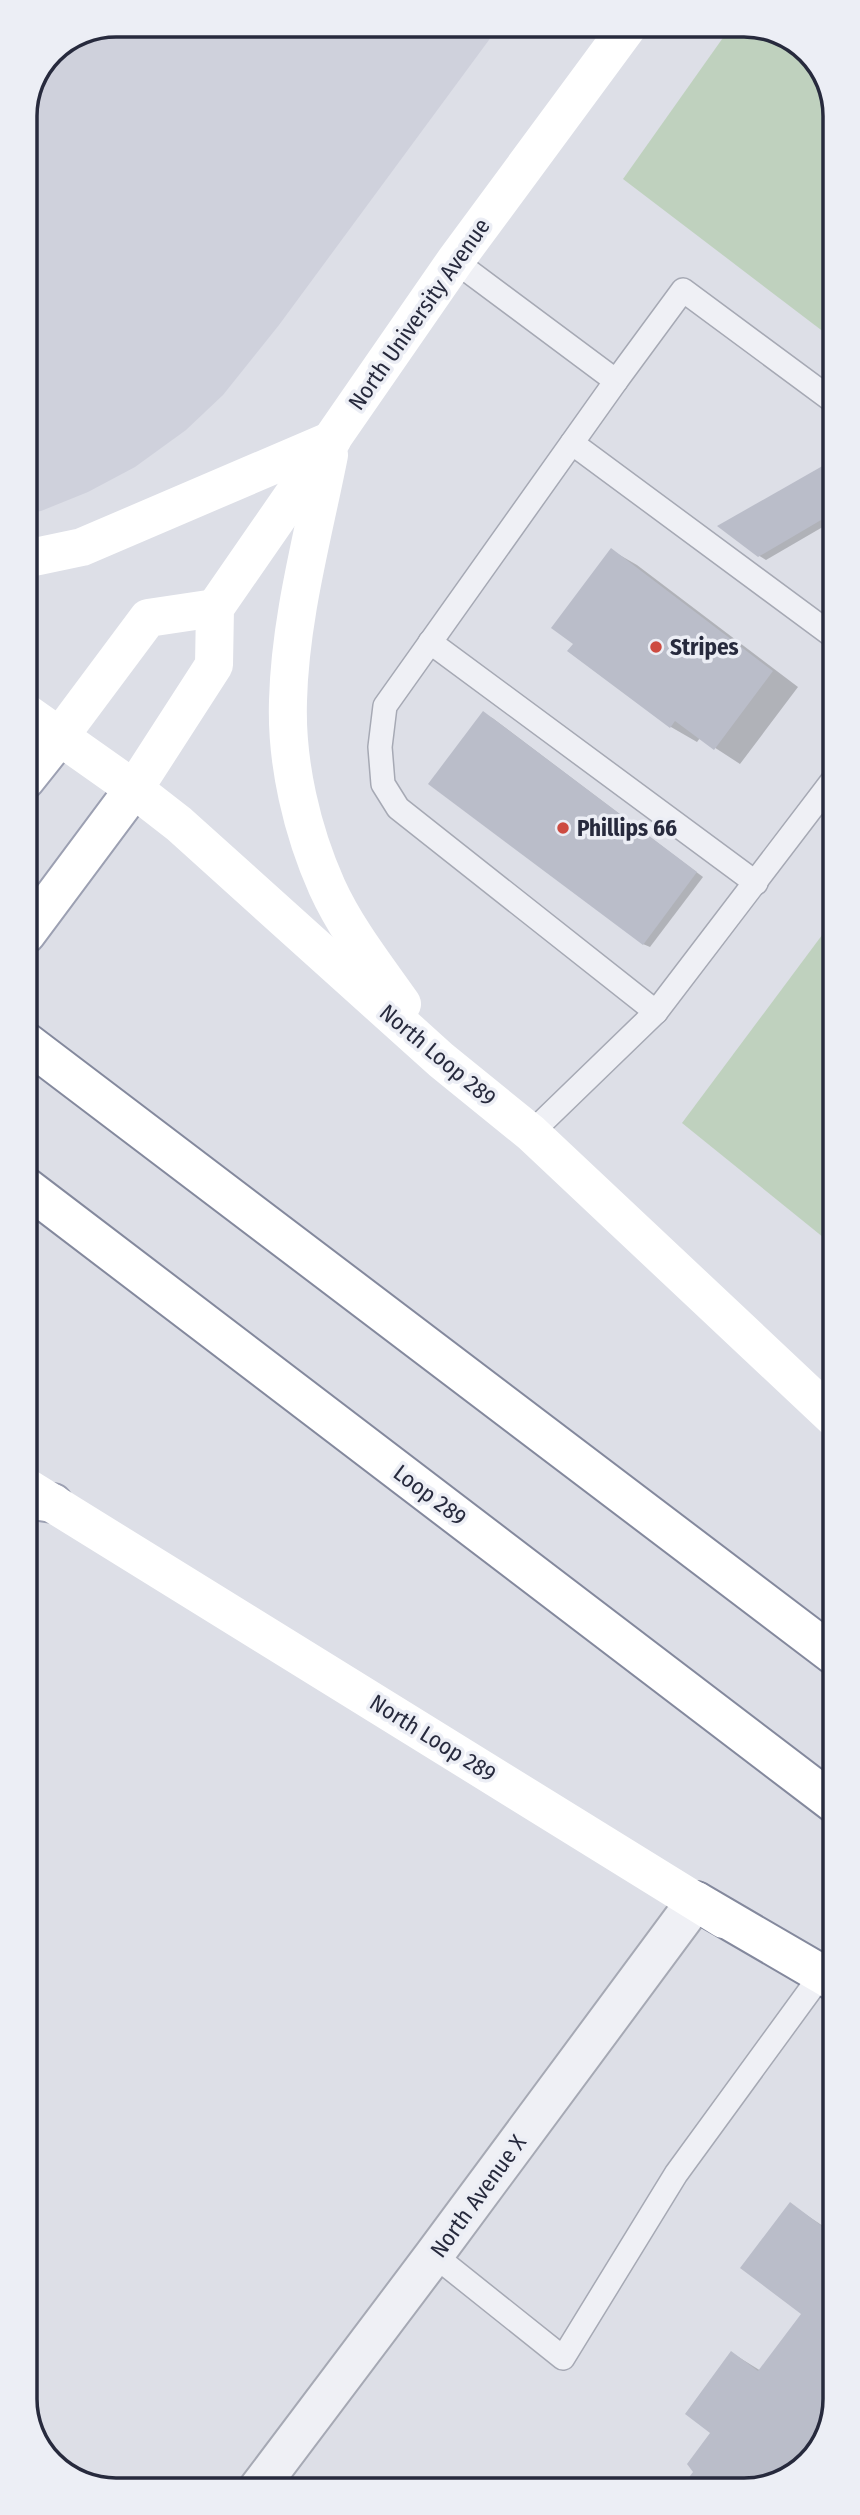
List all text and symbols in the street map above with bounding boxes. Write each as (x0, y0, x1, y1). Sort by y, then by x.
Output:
street label: North University Avenue (342, 213, 496, 415)
place label: Stripes (670, 633, 739, 661)
marker: Stripes (648, 639, 664, 655)
place label: Phillips 66 (577, 814, 677, 842)
marker: Phillips 66 (555, 820, 571, 836)
street label: North Loop 289 (374, 998, 502, 1112)
street label: Loop 289 (388, 1459, 472, 1531)
street label: North Loop 289 (365, 1688, 501, 1788)
street label: North Avenue X (424, 2129, 532, 2263)

